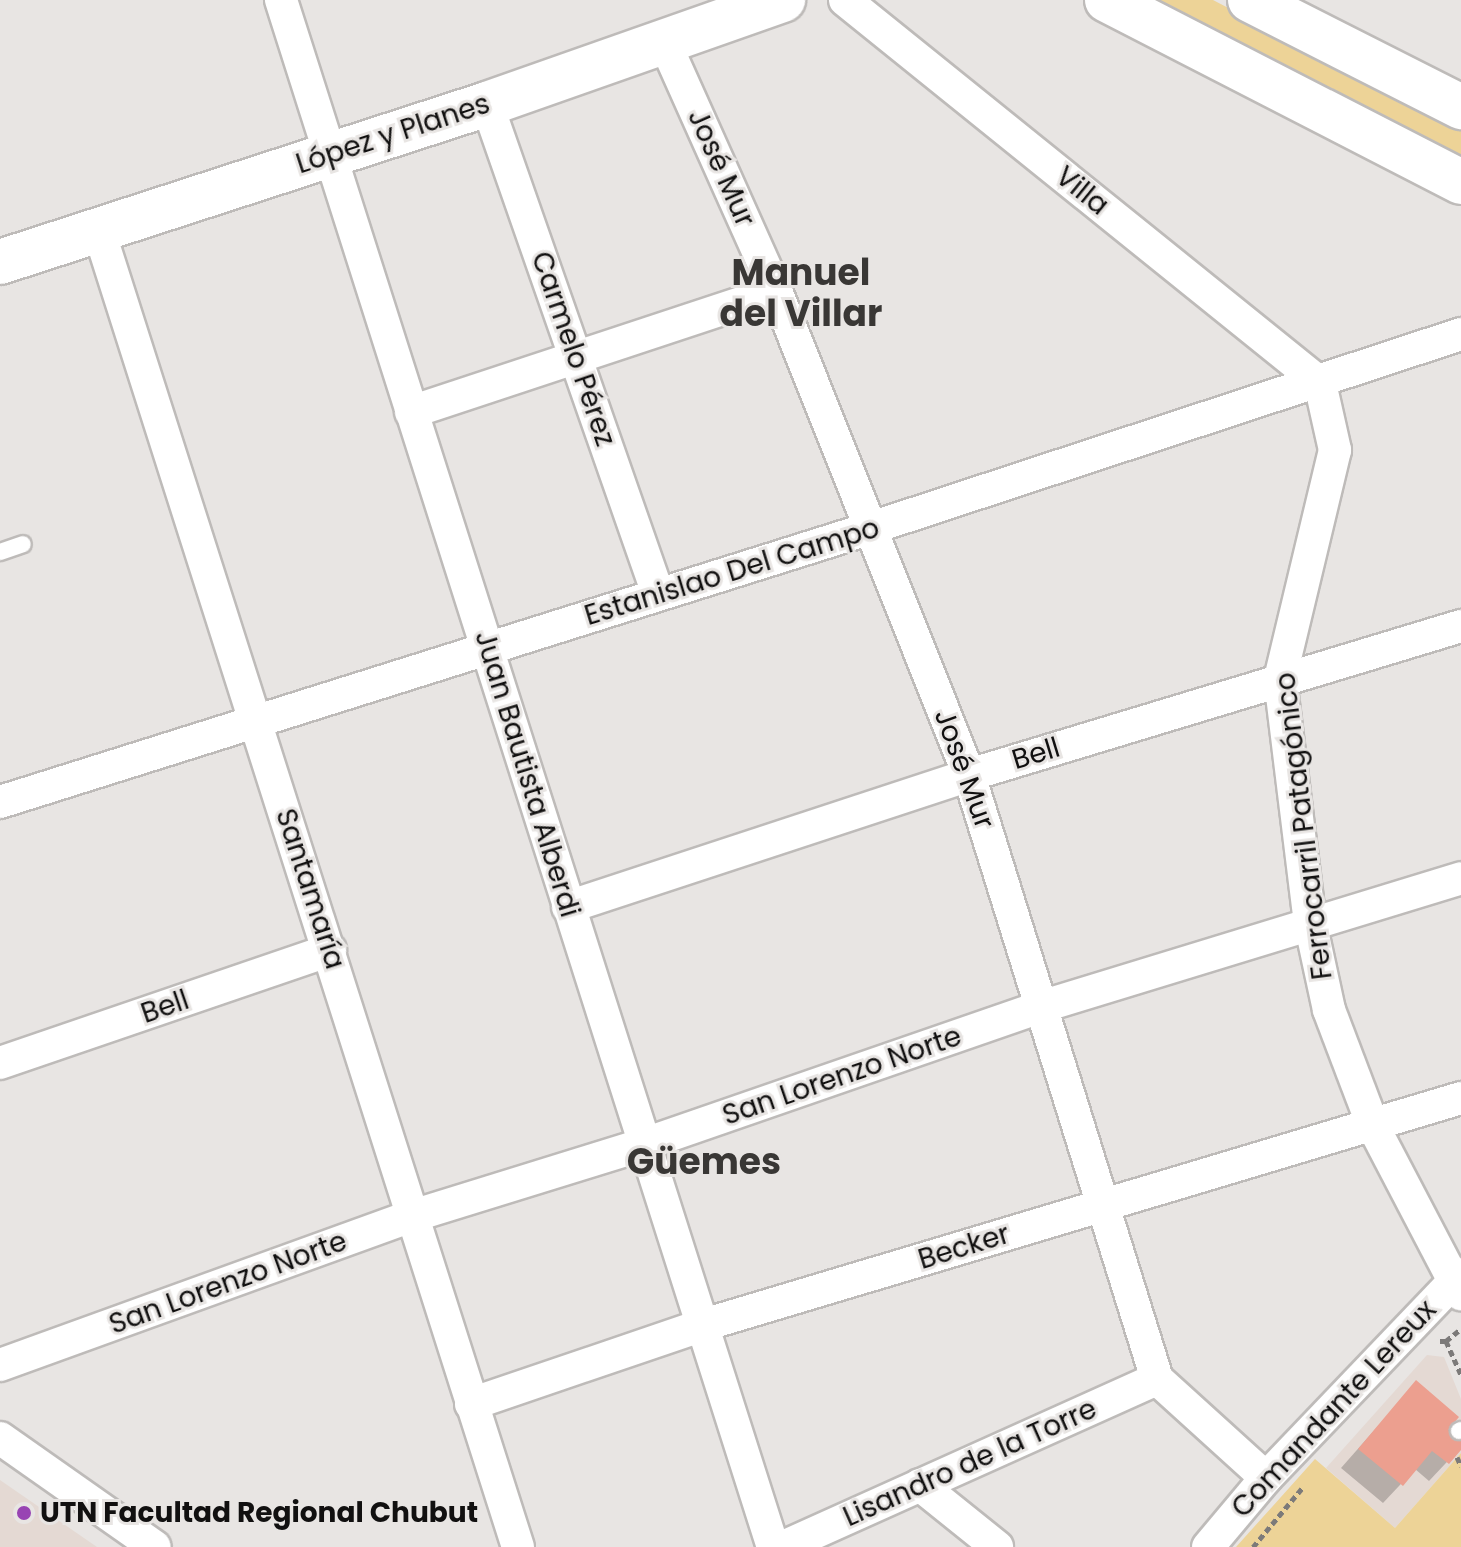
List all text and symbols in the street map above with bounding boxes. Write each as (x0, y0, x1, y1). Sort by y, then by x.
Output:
street label: López y Planes (292, 87, 494, 181)
street label: José Mur (680, 104, 762, 232)
street label: Villa (1049, 160, 1115, 222)
street label: Carmelo Pérez (524, 247, 622, 451)
district label: Manuel del Villar (720, 250, 882, 335)
street label: Estanislao Del Campo (581, 511, 883, 633)
street label: Juan Bautista Alberdi (467, 627, 587, 921)
street label: Ferrocarril Patagónico (1268, 671, 1340, 981)
street label: José Mur (927, 705, 1001, 833)
street label: Bell (1008, 731, 1064, 777)
street label: Santamaría (268, 805, 352, 973)
street label: Bell (137, 983, 193, 1031)
street label: San Lorenzo Norte (718, 1019, 966, 1133)
district label: Güemes (627, 1140, 781, 1184)
street label: Becker (914, 1217, 1014, 1277)
street label: San Lorenzo Norte (105, 1224, 351, 1342)
street label: Comandante Lereux (1225, 1293, 1443, 1525)
street label: Lisandro de la Torre (838, 1392, 1102, 1534)
place label: UTN Facultad Regional Chubut (40, 1496, 478, 1530)
marker: UTN Facultad Regional Chubut (15, 1504, 33, 1522)

